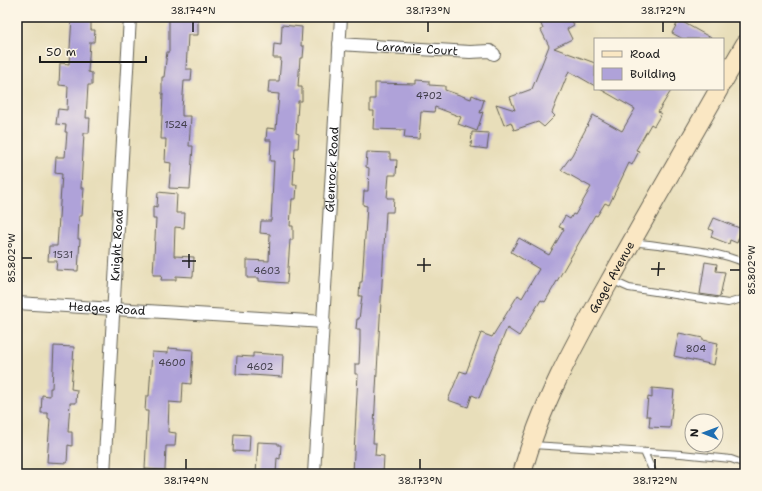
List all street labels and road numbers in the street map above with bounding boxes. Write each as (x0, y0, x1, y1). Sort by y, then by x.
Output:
street label: Laramie Court (375, 38, 458, 59)
street label: Glenrock Road (321, 126, 343, 213)
street label: Knight Road (107, 209, 127, 282)
street label: Gagel Avenue (585, 238, 639, 316)
street label: Hedges Road (68, 298, 146, 319)

